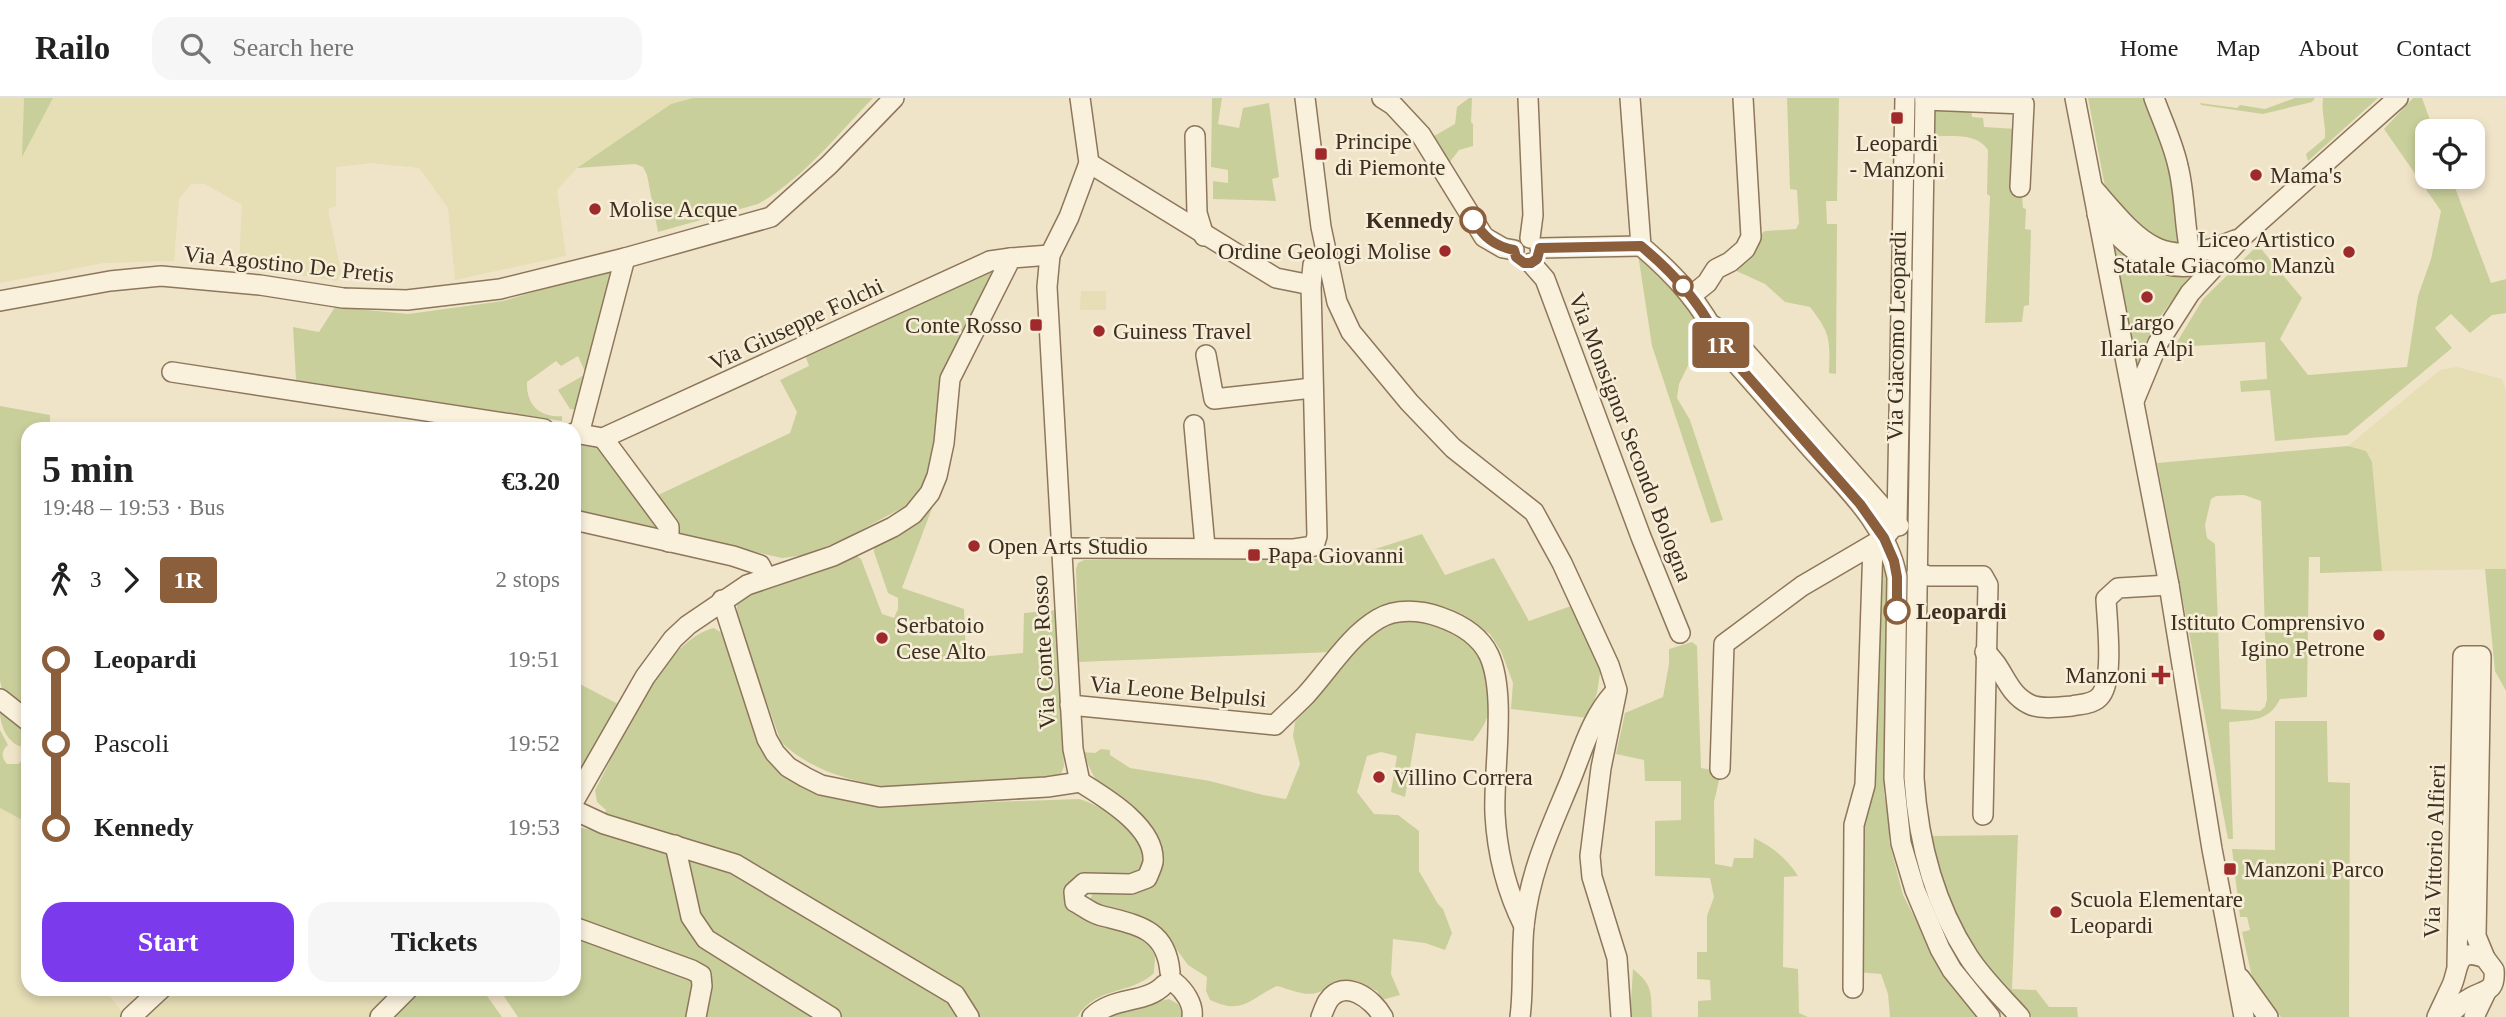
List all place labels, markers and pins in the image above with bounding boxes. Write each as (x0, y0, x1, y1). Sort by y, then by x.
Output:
marker: Leopardi - Manzoni (1889, 110, 1905, 126)
place label: Principe di Piemonte (1335, 129, 1446, 180)
place label: Leopardi - Manzoni (1849, 131, 1945, 182)
marker: Principe di Piemonte (1313, 146, 1329, 162)
place label: Mama's (2270, 163, 2342, 188)
marker: Mama's (2248, 167, 2264, 183)
place label: Molise Acque (609, 197, 737, 222)
marker: Molise Acque (587, 201, 603, 217)
marker: Kennedy (1460, 207, 1486, 233)
place label: Kennedy (1366, 208, 1454, 233)
place label: Liceo Artistico Statale Giacomo Manzù (2113, 227, 2335, 278)
place label: Ordine Geologi Molise (1218, 239, 1431, 264)
marker: Ordine Geologi Molise (1437, 243, 1453, 259)
marker: Liceo Artistico Statale Giacomo Manzù (2341, 244, 2357, 260)
unlabelled marker (1673, 276, 1693, 296)
marker: Largo Ilaria Alpi (2139, 289, 2155, 305)
place label: Largo Ilaria Alpi (2100, 310, 2194, 361)
place label: Conte Rosso (905, 313, 1022, 338)
marker: Conte Rosso (1028, 317, 1044, 333)
place label: Guiness Travel (1113, 319, 1252, 344)
marker: Guiness Travel (1091, 323, 1107, 339)
place label: Open Arts Studio (988, 534, 1148, 559)
marker: Open Arts Studio (966, 538, 982, 554)
place label: Papa Giovanni (1268, 543, 1404, 568)
marker: Papa Giovanni (1246, 547, 1262, 563)
marker: Leopardi (1884, 598, 1910, 624)
place label: Leopardi (1916, 599, 2007, 624)
place label: Istituto Comprensivo Igino Petrone (2170, 610, 2365, 661)
place label: Serbatoio Cese Alto (896, 613, 986, 664)
marker: Istituto Comprensivo Igino Petrone (2371, 627, 2387, 643)
marker: Serbatoio Cese Alto (874, 630, 890, 646)
place label: Manzoni (2065, 663, 2147, 688)
marker: Manzoni (2153, 667, 2169, 683)
place label: Villino Correra (1393, 765, 1533, 790)
marker: Villino Correra (1371, 769, 1387, 785)
place label: Manzoni Parco (2244, 857, 2384, 882)
marker: Manzoni Parco (2222, 861, 2238, 877)
place label: Scuola Elementare Leopardi (2070, 887, 2243, 938)
marker: Scuola Elementare Leopardi (2048, 904, 2064, 920)

